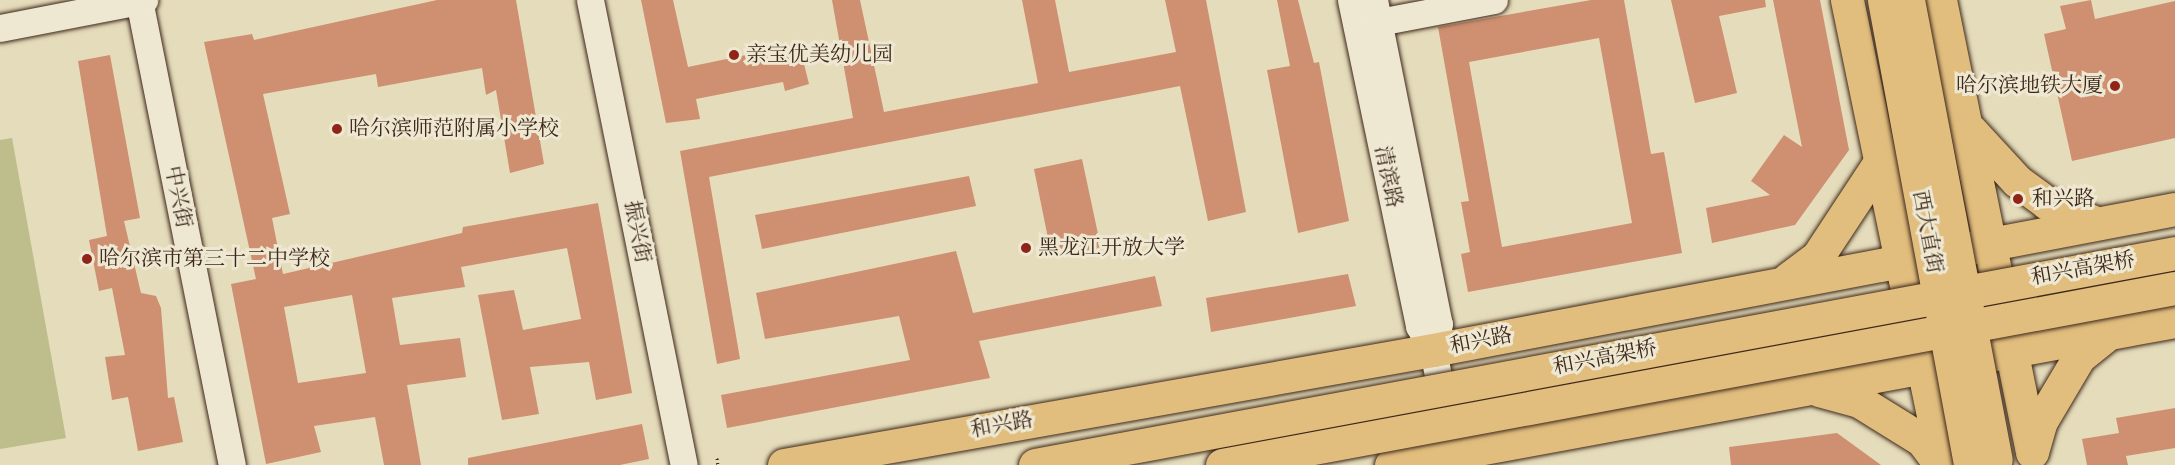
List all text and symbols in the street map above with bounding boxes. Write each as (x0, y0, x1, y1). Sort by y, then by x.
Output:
place label: 亲宝优美幼儿园 (746, 42, 893, 68)
marker: 亲宝优美幼儿园 (727, 48, 741, 62)
place label: 哈尔滨地铁大厦 (1956, 73, 2103, 99)
marker: 哈尔滨地铁大厦 (2108, 79, 2122, 93)
place label: 哈尔滨师范附属小学校 (349, 116, 559, 142)
marker: 哈尔滨师范附属小学校 (330, 122, 344, 136)
street label: 清滨路 (1369, 144, 1407, 210)
street label: 中兴街 (160, 164, 196, 230)
place label: 和兴路 (2032, 186, 2095, 212)
street label: 西大直街 (1907, 188, 1947, 276)
marker: 和兴路 (2009, 190, 2027, 208)
street label: 振兴街 (619, 199, 655, 265)
place label: 黑龙江开放大学 (1038, 235, 1185, 261)
marker: 黑龙江开放大学 (1019, 241, 1033, 255)
place label: 哈尔滨市第三十二中学校 (99, 246, 330, 272)
street label: 和兴高架桥 (2029, 247, 2137, 291)
marker: 哈尔滨市第三十二中学校 (80, 252, 94, 266)
street label: 和兴路 (1448, 323, 1514, 359)
street label: 和兴高架桥 (1551, 336, 1659, 380)
street label: 和兴路 (969, 407, 1035, 443)

